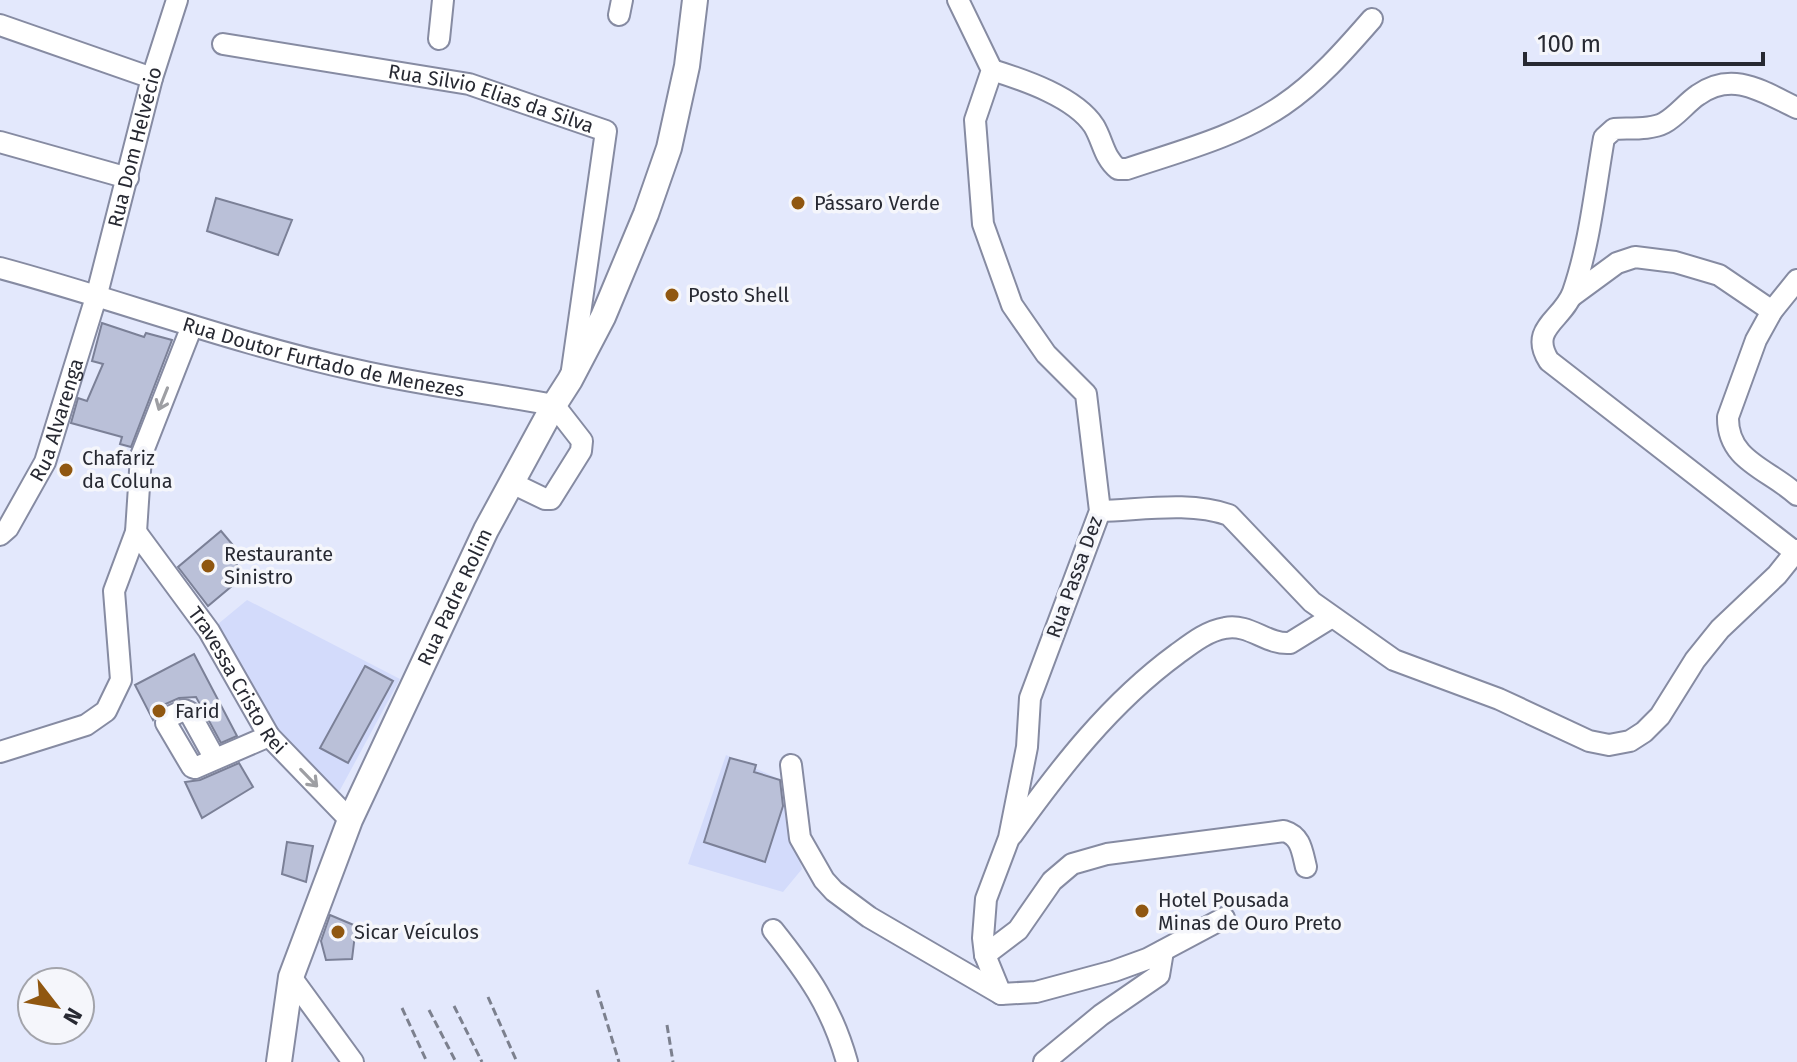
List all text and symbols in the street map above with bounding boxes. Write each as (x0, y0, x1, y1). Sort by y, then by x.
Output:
scale bar (1525, 16, 1763, 66)
text: 100 m (1537, 30, 1601, 58)
street label: Rua Silvio Elias da Silva (386, 59, 597, 138)
street label: Rua Dom Helvécio (103, 64, 167, 230)
place label: Pássaro Verde (814, 191, 940, 215)
marker: Pássaro Verde (789, 194, 807, 212)
place label: Posto Shell (688, 283, 789, 307)
marker: Posto Shell (663, 286, 681, 304)
street label: Rua Doutor Furtado de Menezes (180, 312, 466, 402)
street label: Rua Alvarenga (25, 355, 88, 486)
one-way arrow (155, 386, 170, 411)
place label: Chafariz da Coluna (82, 446, 173, 493)
marker: Chafariz da Coluna (57, 461, 75, 479)
street label: Rua Passa Dez (1041, 513, 1107, 641)
street label: Rua Padre Rolim (412, 524, 497, 669)
place label: Restaurante Sinistro (224, 542, 333, 589)
marker: Restaurante Sinistro (199, 557, 217, 575)
street label: Travessa Cristo Rei (183, 602, 292, 759)
place label: Farid (175, 699, 220, 723)
marker: Farid (150, 702, 168, 720)
one-way arrow (300, 768, 319, 788)
place label: Hotel Pousada Minas de Ouro Preto (1158, 888, 1342, 935)
marker: Hotel Pousada Minas de Ouro Preto (1133, 902, 1151, 920)
place label: Sicar Veículos (354, 920, 479, 944)
marker: Sicar Veículos (329, 923, 347, 941)
north arrow (16, 966, 96, 1046)
text: N (57, 1003, 88, 1029)

